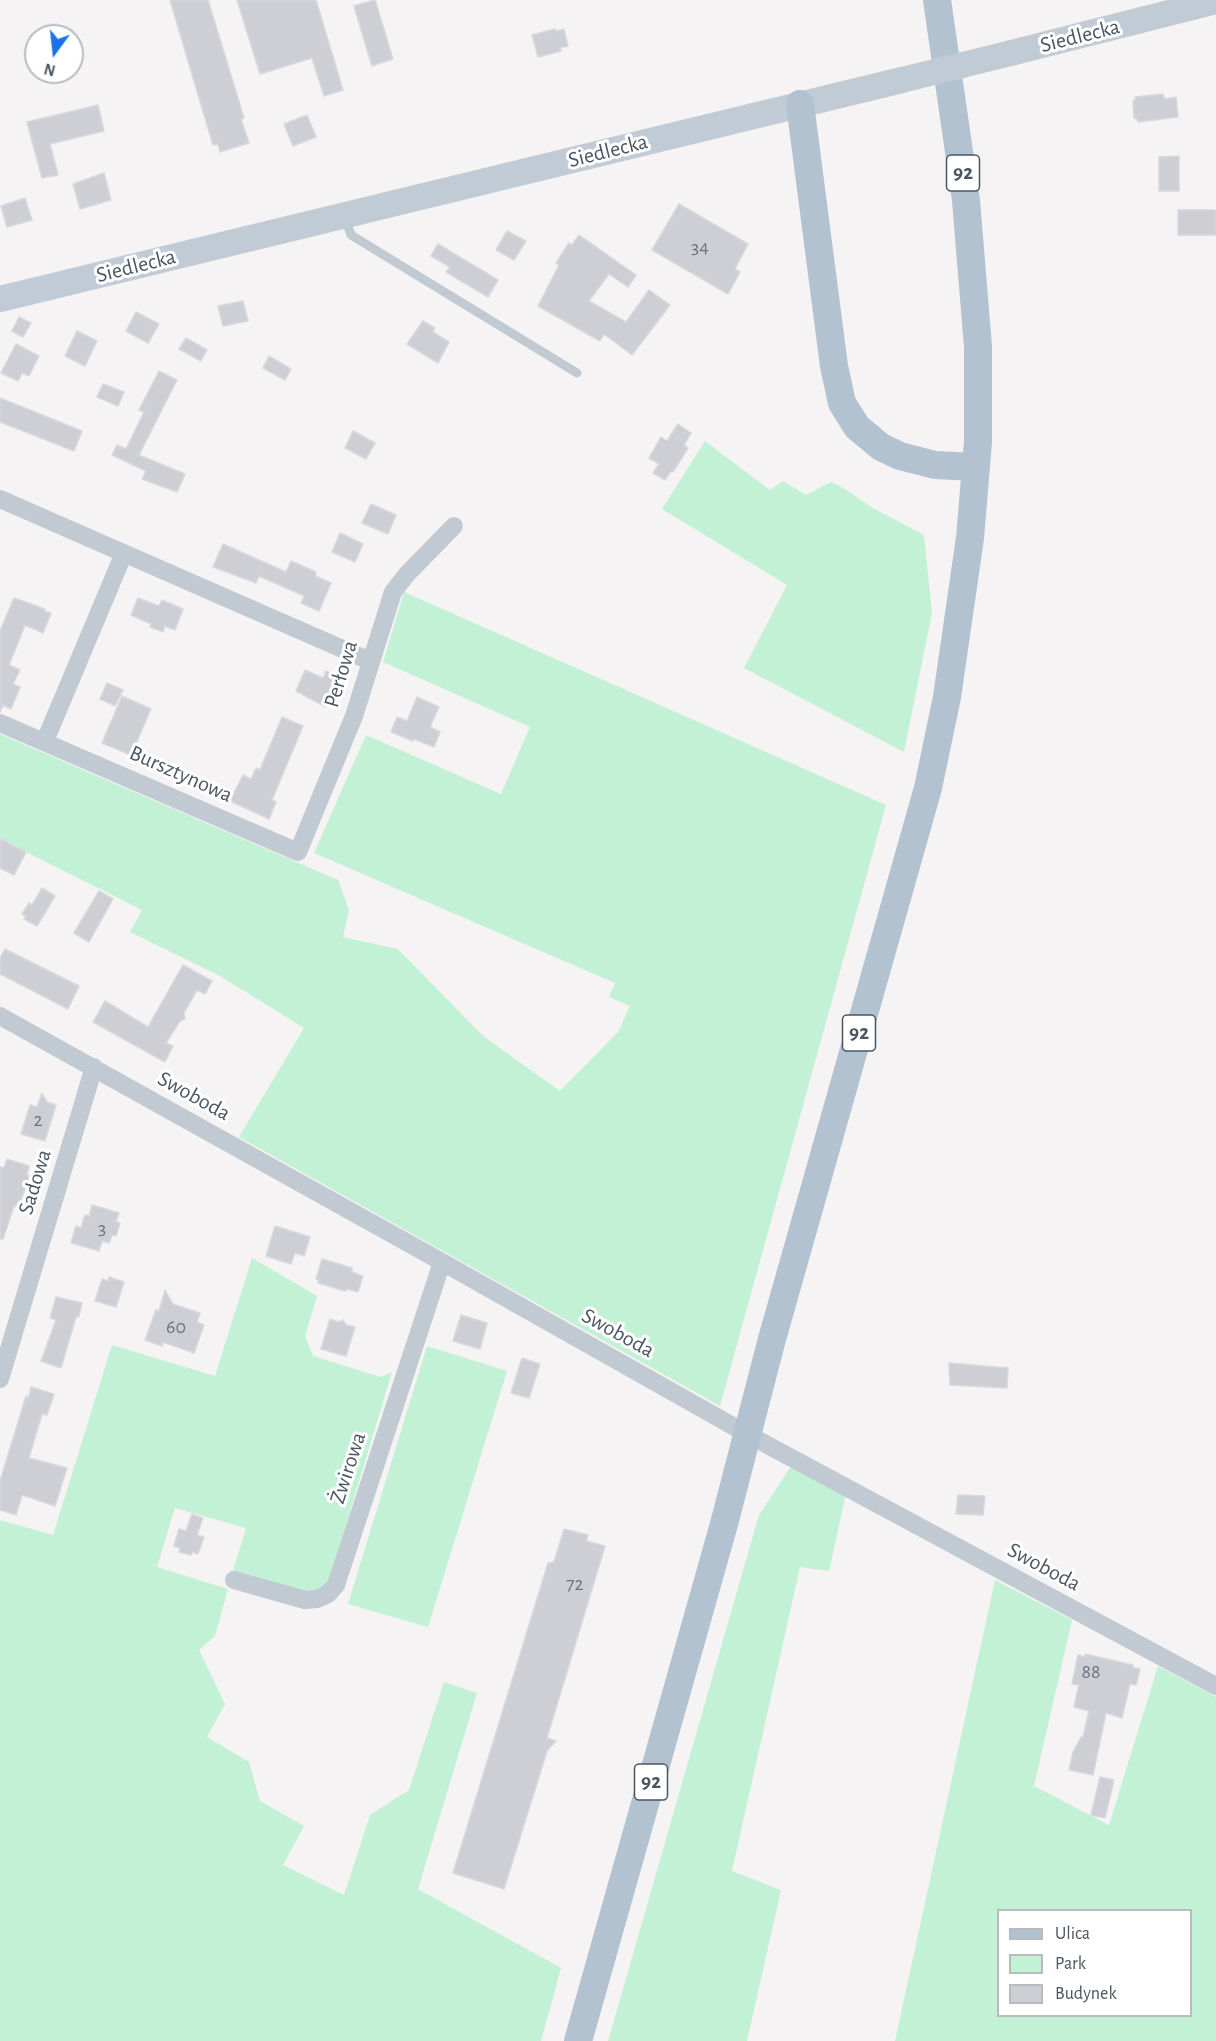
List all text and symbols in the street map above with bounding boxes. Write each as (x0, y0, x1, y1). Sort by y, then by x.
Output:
street label: Siedlecka (1037, 13, 1123, 59)
north arrow (24, 24, 84, 84)
text: N (42, 60, 57, 79)
street label: Siedlecka (565, 128, 651, 174)
road number: 92 (946, 155, 980, 191)
house number: 34 (691, 235, 709, 259)
street label: Siedlecka (93, 243, 179, 289)
street label: Perłowa (318, 637, 364, 711)
street label: Bursztynowa (125, 740, 237, 808)
road number: 92 (842, 1015, 876, 1051)
street label: Swoboda (153, 1065, 235, 1127)
house number: 2 (33, 1108, 43, 1132)
street label: Sadowa (13, 1146, 57, 1218)
house number: 3 (98, 1216, 106, 1240)
street label: Swoboda (577, 1302, 659, 1364)
house number: 60 (166, 1315, 186, 1339)
street label: Żwirowa (324, 1429, 372, 1507)
street label: Swoboda (1003, 1537, 1085, 1597)
house number: 72 (566, 1572, 584, 1596)
house number: 88 (1082, 1660, 1100, 1684)
road number: 92 (634, 1764, 668, 1800)
legend (997, 1909, 1192, 2017)
text: Ulica (1055, 1925, 1090, 1943)
text: Park (1055, 1955, 1086, 1973)
text: Budynek (1055, 1985, 1117, 2003)

